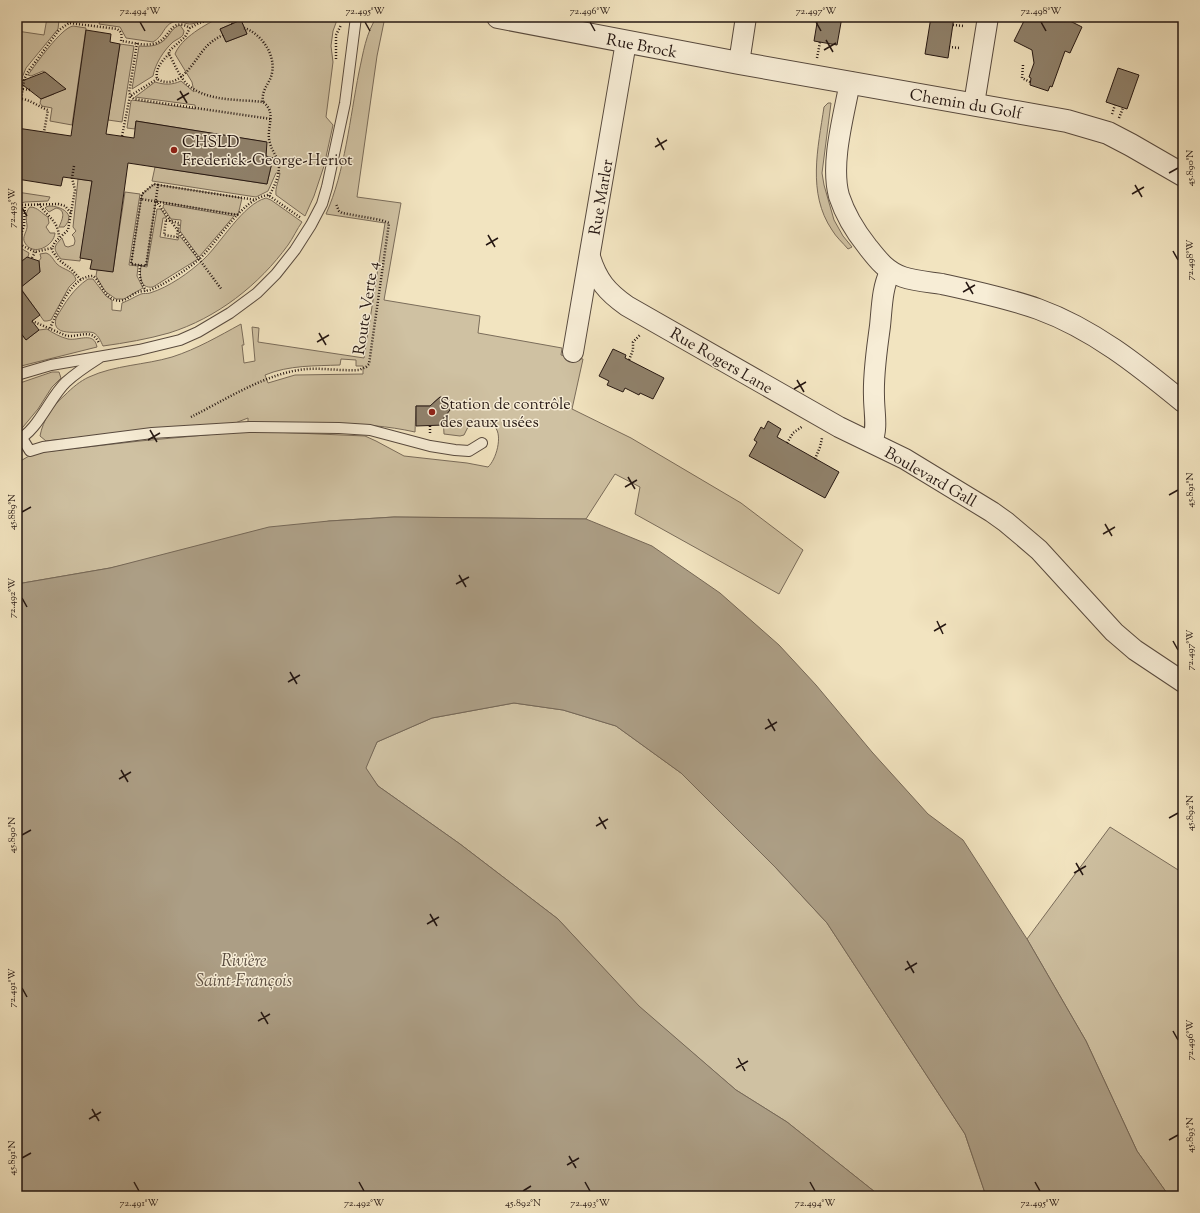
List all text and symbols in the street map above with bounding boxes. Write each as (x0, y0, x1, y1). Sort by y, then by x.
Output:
text: 72.494°W (120, 4, 160, 19)
text: 72.495°W (345, 4, 385, 19)
text: 72.496°W (570, 4, 610, 19)
text: 72.497°W (796, 4, 836, 19)
text: 72.498°W (1021, 4, 1061, 19)
street label: Rue Brock (604, 29, 679, 66)
street label: Chemin du Golf (908, 84, 1025, 127)
place label: CHSLD Frederick-George-Heriot (182, 132, 353, 173)
marker: CHSLD Frederick-George-Heriot (169, 145, 179, 155)
text: 45.890°N (1183, 150, 1198, 186)
street label: Rue Marler (584, 158, 620, 237)
text: 72.493°W (5, 188, 20, 228)
text: 72.498°W (1183, 240, 1198, 280)
street label: Route Verte 4 (349, 260, 386, 357)
street label: Rue Rogers Lane (665, 323, 777, 401)
place label: Station de contrôle des eaux usées (440, 394, 571, 435)
marker: Station de contrôle des eaux usées (427, 407, 437, 417)
street label: Boulevard Gall (879, 442, 981, 514)
text: 45.891°N (1183, 473, 1198, 507)
text: 45.889°N (5, 494, 20, 530)
text: 72.492°W (5, 578, 20, 618)
text: 72.497°W (1183, 630, 1198, 670)
text: 45.892°N (1183, 795, 1198, 831)
text: 45.890°N (5, 817, 20, 853)
water label: Rivière Saint-François (196, 950, 292, 994)
text: 72.491°W (5, 968, 20, 1008)
text: 72.496°W (1183, 1020, 1198, 1060)
text: 45.893°N (1183, 1117, 1198, 1153)
text: 45.891°N (5, 1141, 20, 1175)
text: 72.491°W (119, 1196, 159, 1211)
text: 72.492°W (344, 1196, 384, 1211)
text: 45.892°N (505, 1196, 541, 1211)
text: 72.493°W (570, 1196, 610, 1211)
text: 72.494°W (795, 1196, 835, 1211)
text: 72.495°W (1020, 1196, 1060, 1211)

